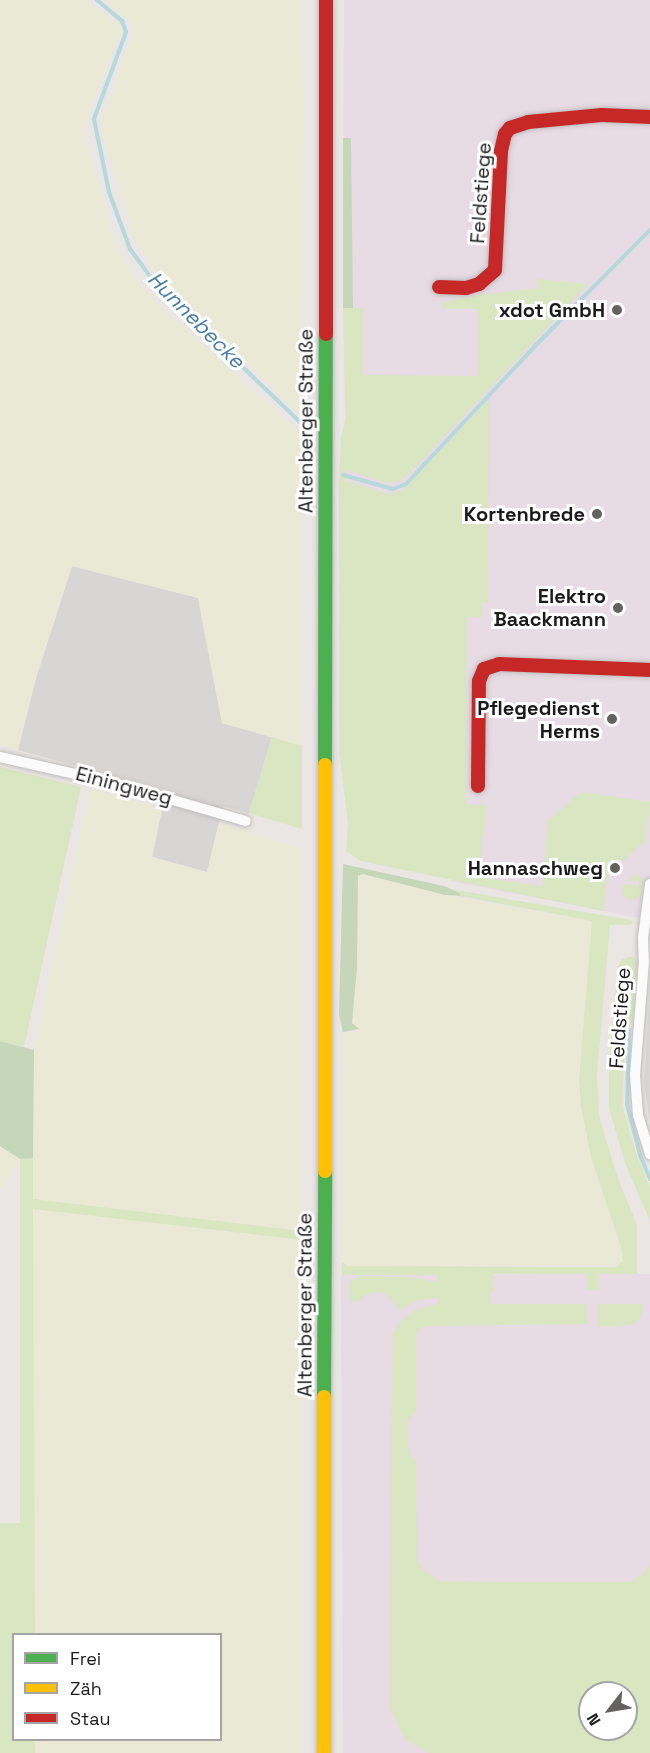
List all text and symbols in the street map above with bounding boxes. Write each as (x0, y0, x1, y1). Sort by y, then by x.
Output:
street label: Feldstiege (465, 142, 497, 244)
water label: Hunnebecke (142, 266, 250, 374)
place label: xdot GmbH (499, 298, 605, 322)
marker: xdot GmbH (610, 303, 624, 317)
street label: Altenberger Straße (294, 329, 318, 513)
place label: Kortenbrede (464, 502, 585, 526)
marker: Kortenbrede (590, 507, 604, 521)
place label: Elektro Baackmann (494, 584, 606, 631)
marker: Elektro Baackmann (611, 601, 625, 615)
place label: Pflegedienst Herms (477, 696, 600, 743)
marker: Pflegedienst Herms (605, 712, 619, 726)
street label: Einingweg (73, 762, 175, 810)
place label: Hannaschweg (468, 856, 603, 880)
marker: Hannaschweg (608, 861, 622, 875)
street label: Feldstiege (604, 967, 636, 1069)
street label: Altenberger Straße (293, 1213, 317, 1397)
legend (12, 1633, 222, 1741)
text: Frei (70, 1647, 101, 1670)
text: Zäh (70, 1677, 102, 1700)
north arrow (578, 1681, 638, 1741)
text: Stau (70, 1707, 110, 1730)
text: N (582, 1709, 606, 1730)

